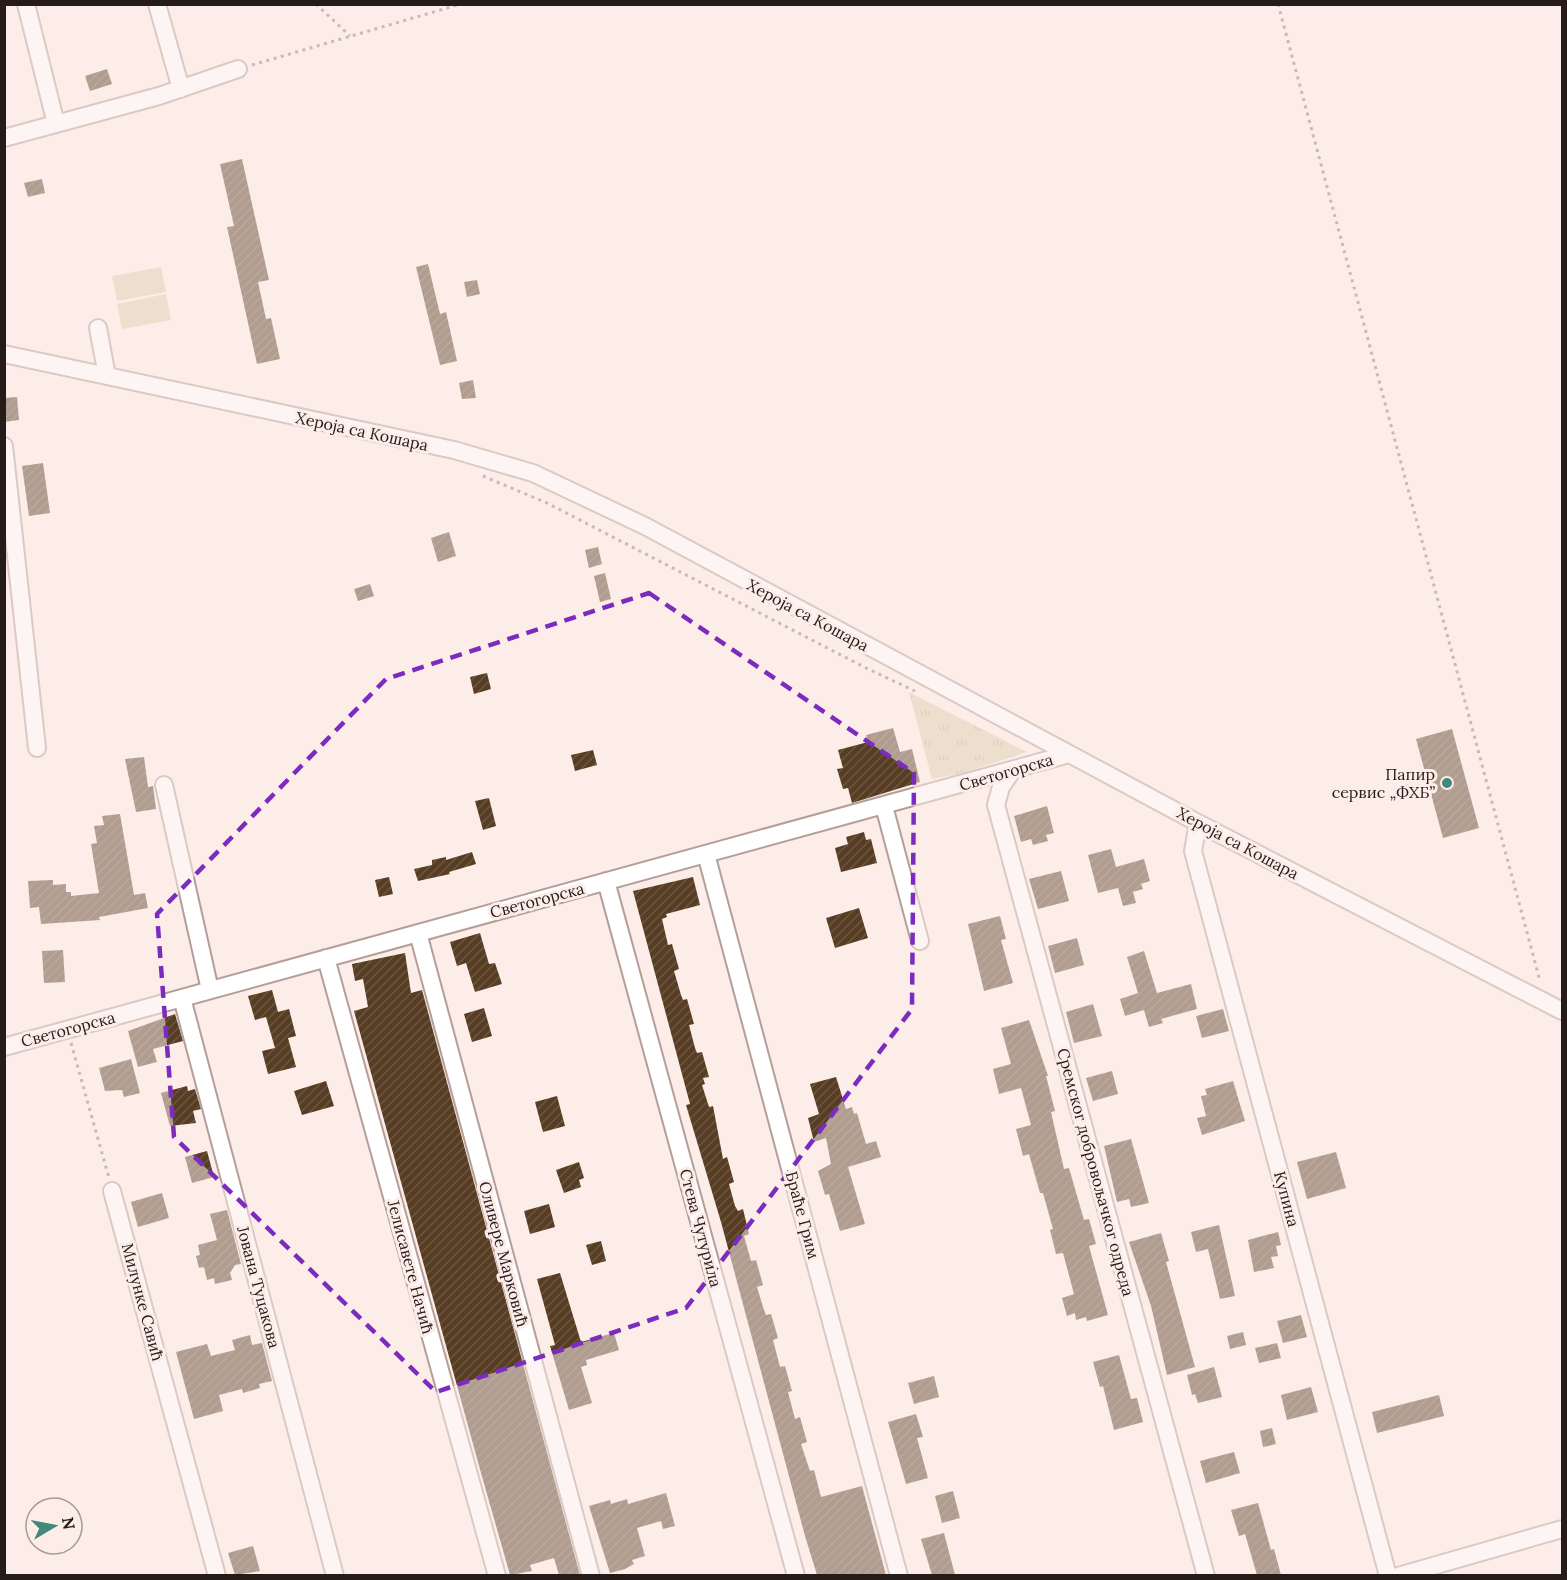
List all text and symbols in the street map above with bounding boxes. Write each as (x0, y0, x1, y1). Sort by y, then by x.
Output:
street label: Хероја са Кошара (294, 407, 430, 455)
street label: Хероја са Кошара (744, 574, 872, 656)
street label: Светогорска (957, 749, 1055, 795)
place label: Папир сервис „ФХБ” (1332, 764, 1435, 802)
marker: Папир сервис „ФХБ” (1440, 776, 1454, 790)
street label: Хероја са Кошара (1174, 802, 1302, 884)
street label: Светогорска (488, 878, 586, 922)
street label: Светогорска (19, 1007, 117, 1051)
street label: Сремског добровољачког одреда (1053, 1046, 1139, 1298)
street label: Стева Чутурила (676, 1167, 726, 1289)
street label: Браће Грим (782, 1169, 824, 1261)
street label: Купина (1270, 1169, 1304, 1229)
street label: Оливере Марковић (475, 1179, 533, 1329)
street label: Јелисавете Начић (383, 1197, 439, 1337)
street label: Јована Туцакова (233, 1223, 285, 1350)
street label: Милунке Савић (118, 1241, 168, 1364)
north arrow (24, 1496, 84, 1556)
text: N (58, 1516, 80, 1531)

